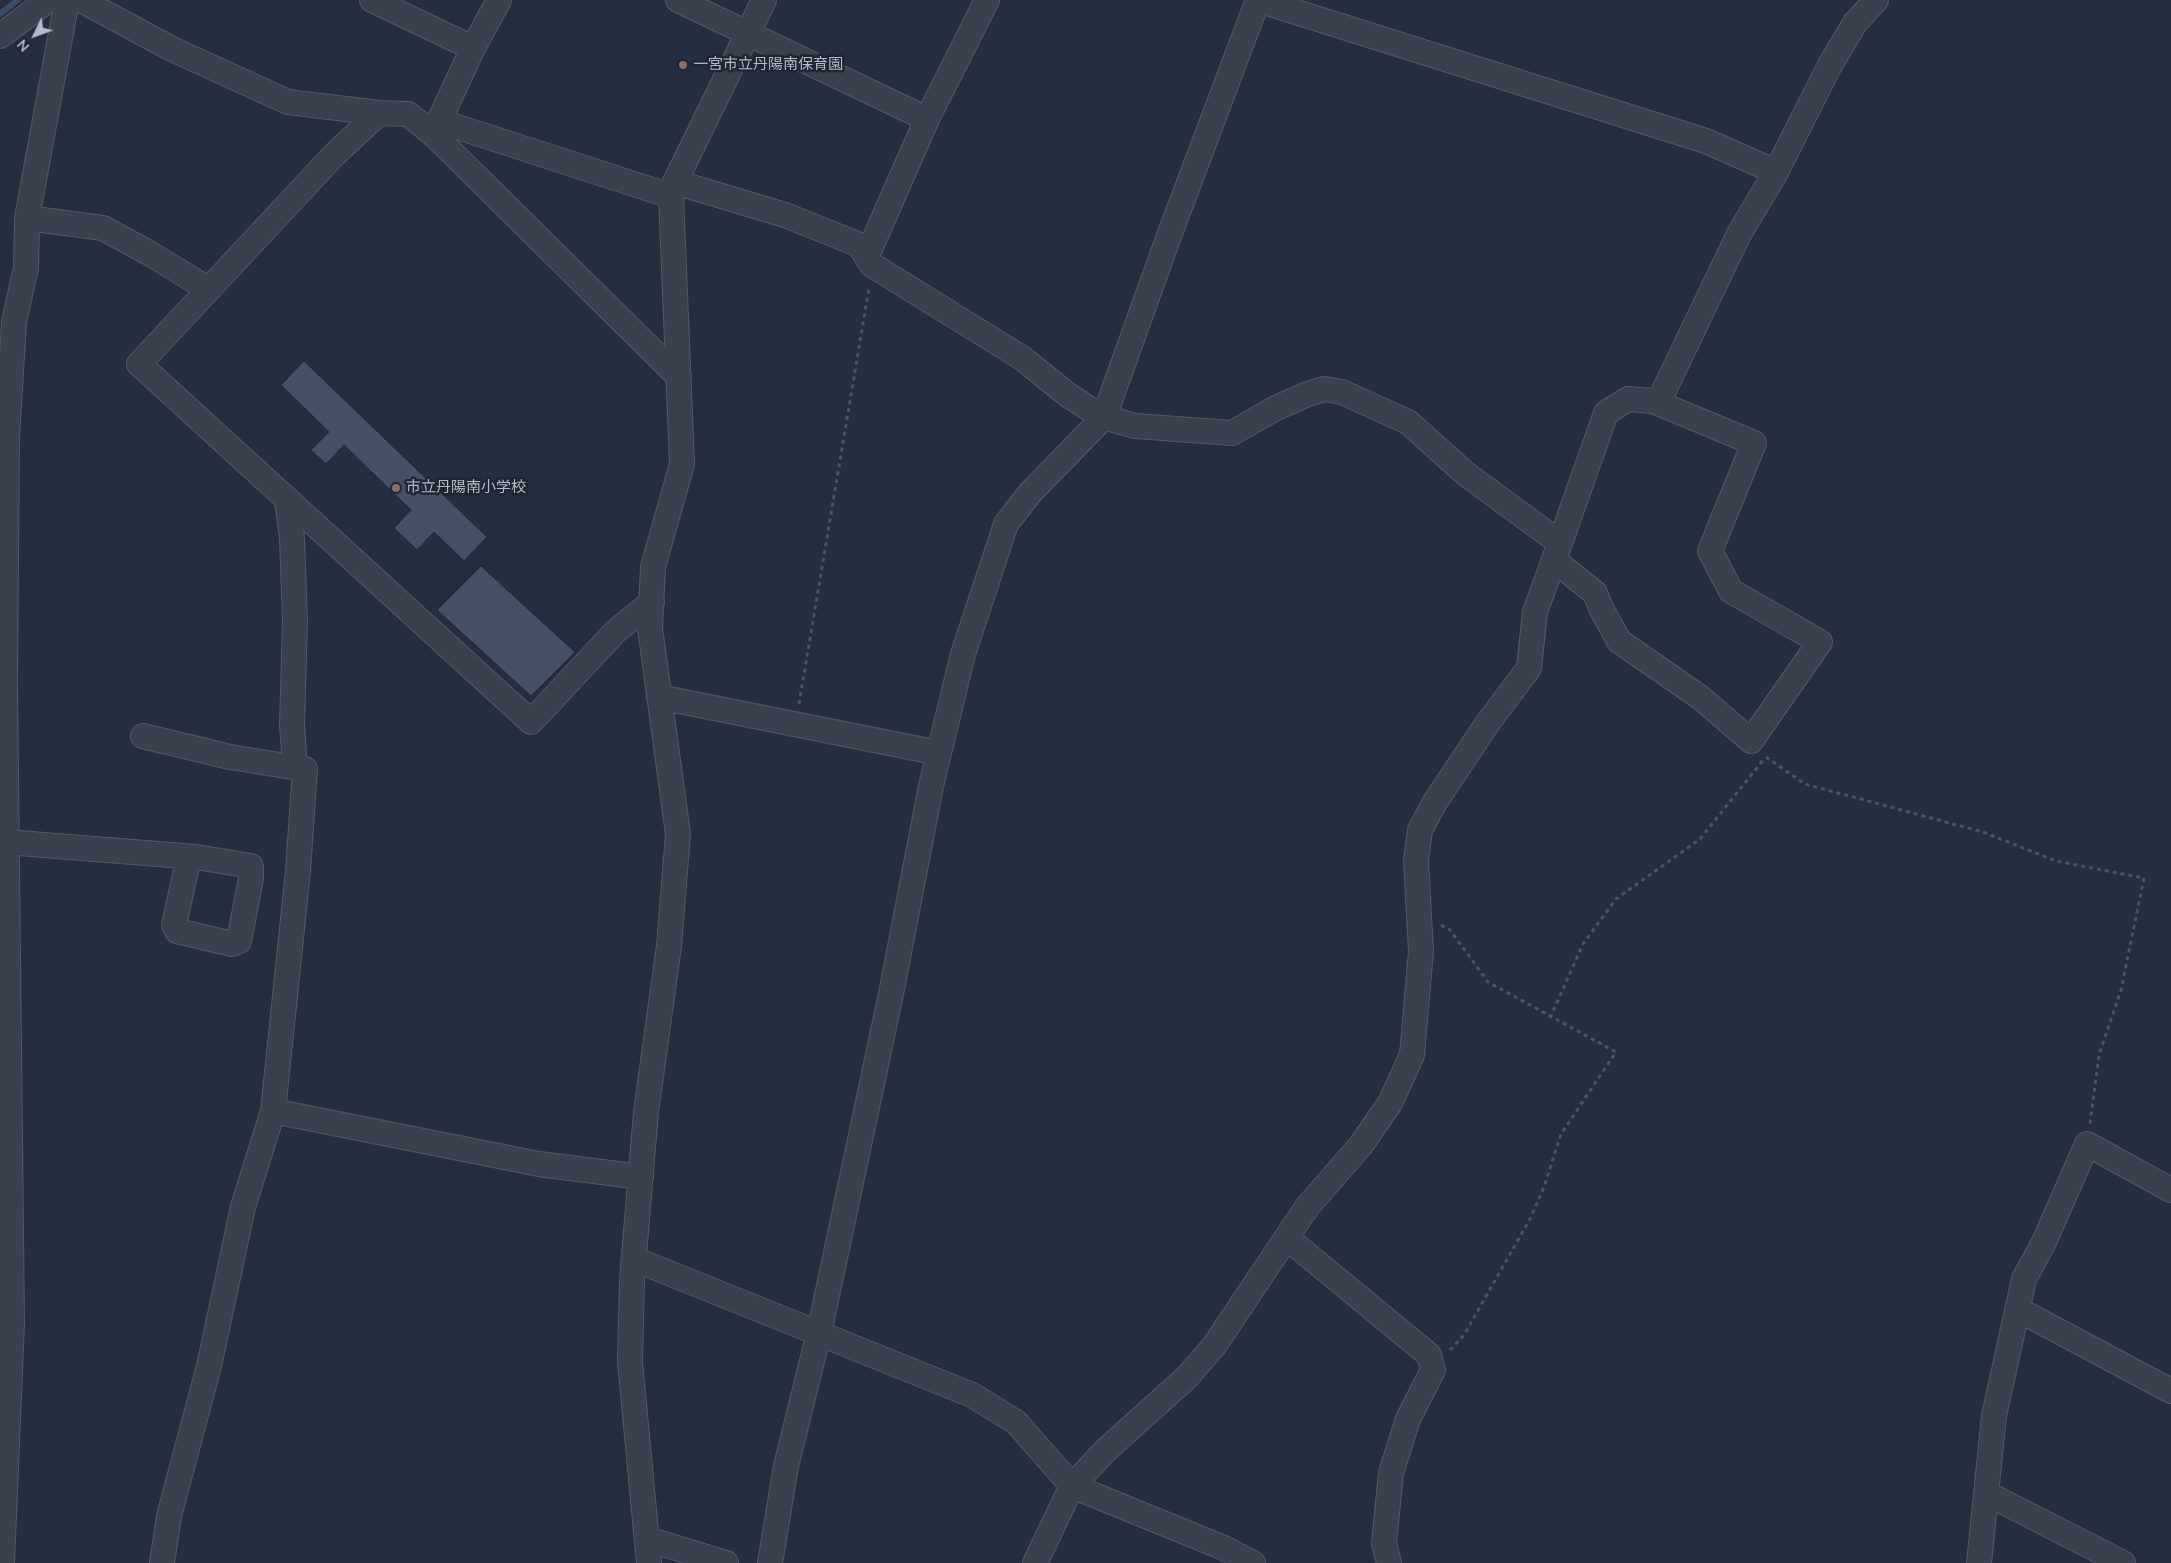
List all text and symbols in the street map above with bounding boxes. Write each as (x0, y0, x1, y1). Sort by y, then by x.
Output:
north arrow (10, 10, 60, 60)
text: N (13, 35, 34, 56)
place label: 一宮市立丹陽南保育園 (693, 56, 843, 74)
marker: 一宮市立丹陽南保育園 (677, 59, 689, 71)
place label: 市立丹陽南小学校 (406, 479, 526, 497)
marker: 市立丹陽南小学校 (390, 482, 402, 494)

